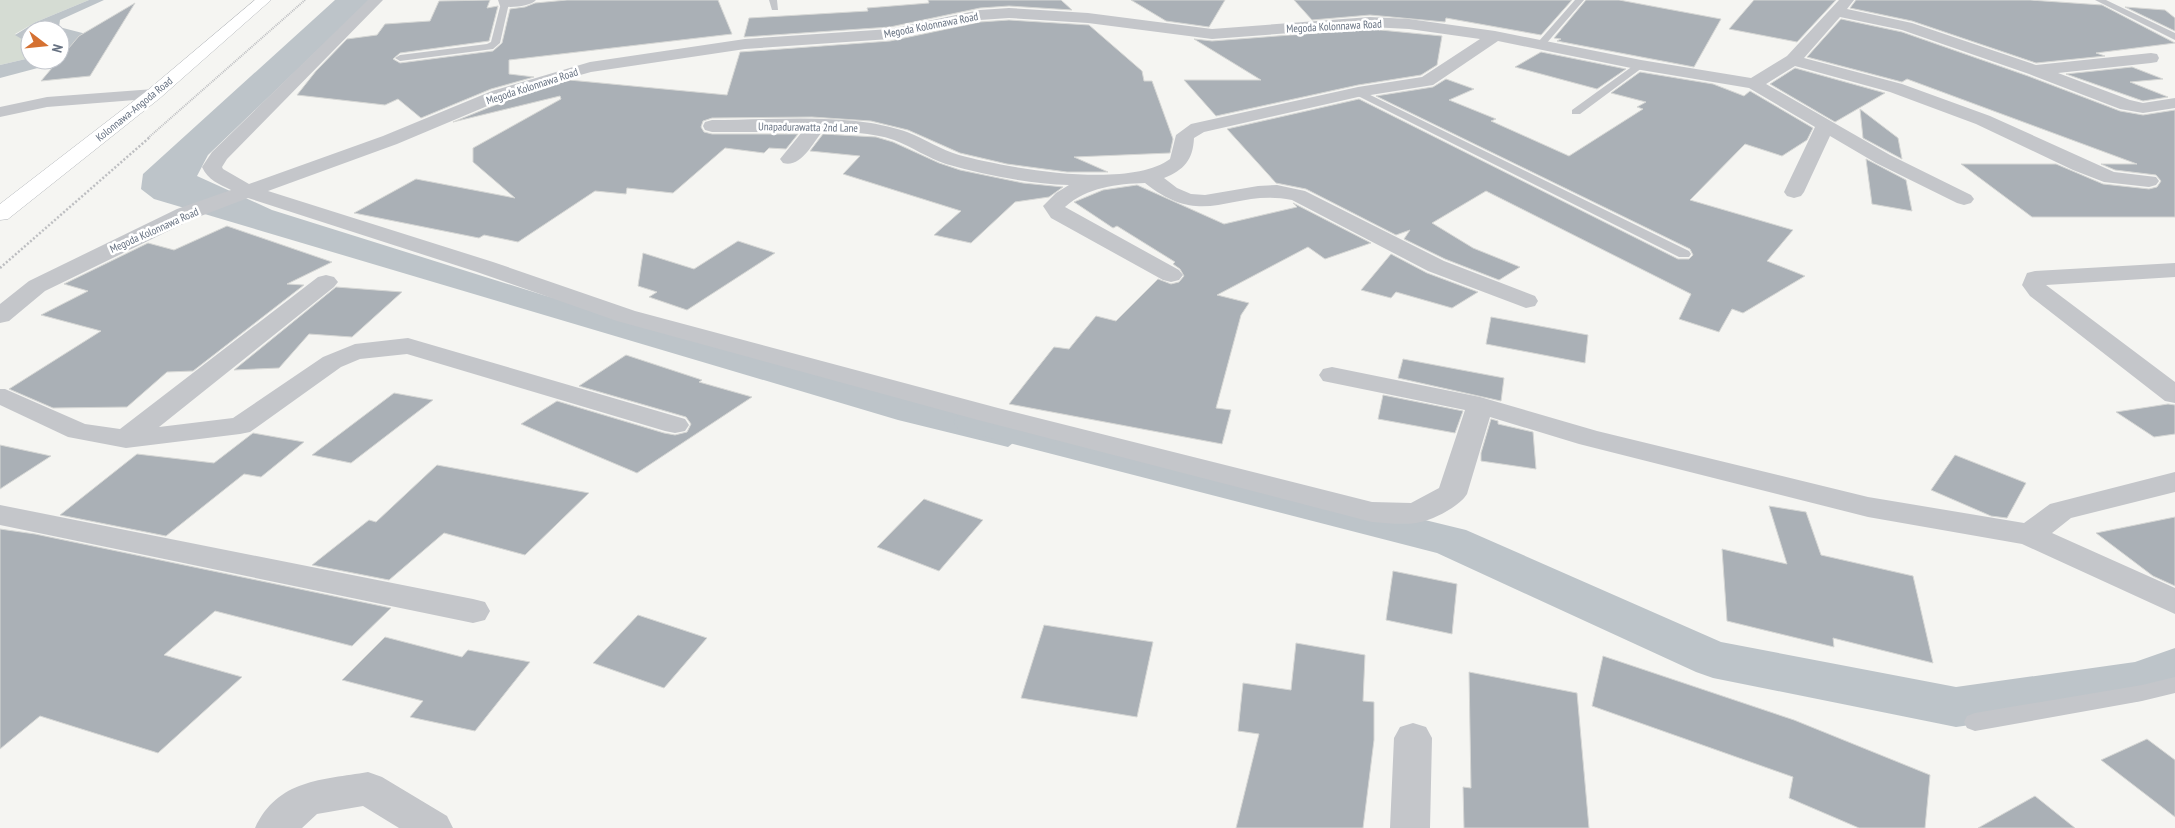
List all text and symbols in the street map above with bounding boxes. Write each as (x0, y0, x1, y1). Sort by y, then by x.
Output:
street label: Megoda Kolonnawa Road (883, 9, 979, 41)
street label: Megoda Kolonnawa Road (1286, 16, 1382, 35)
north arrow (20, 20, 70, 70)
text: N (48, 42, 67, 55)
street label: Megoda Kolonnawa Road (484, 65, 580, 107)
street label: Kolonnawa-Angoda Road (93, 74, 175, 144)
street label: Unapadurawatta 2nd Lane (758, 119, 858, 135)
street label: Megoda Kolonnawa Road (107, 204, 201, 256)

